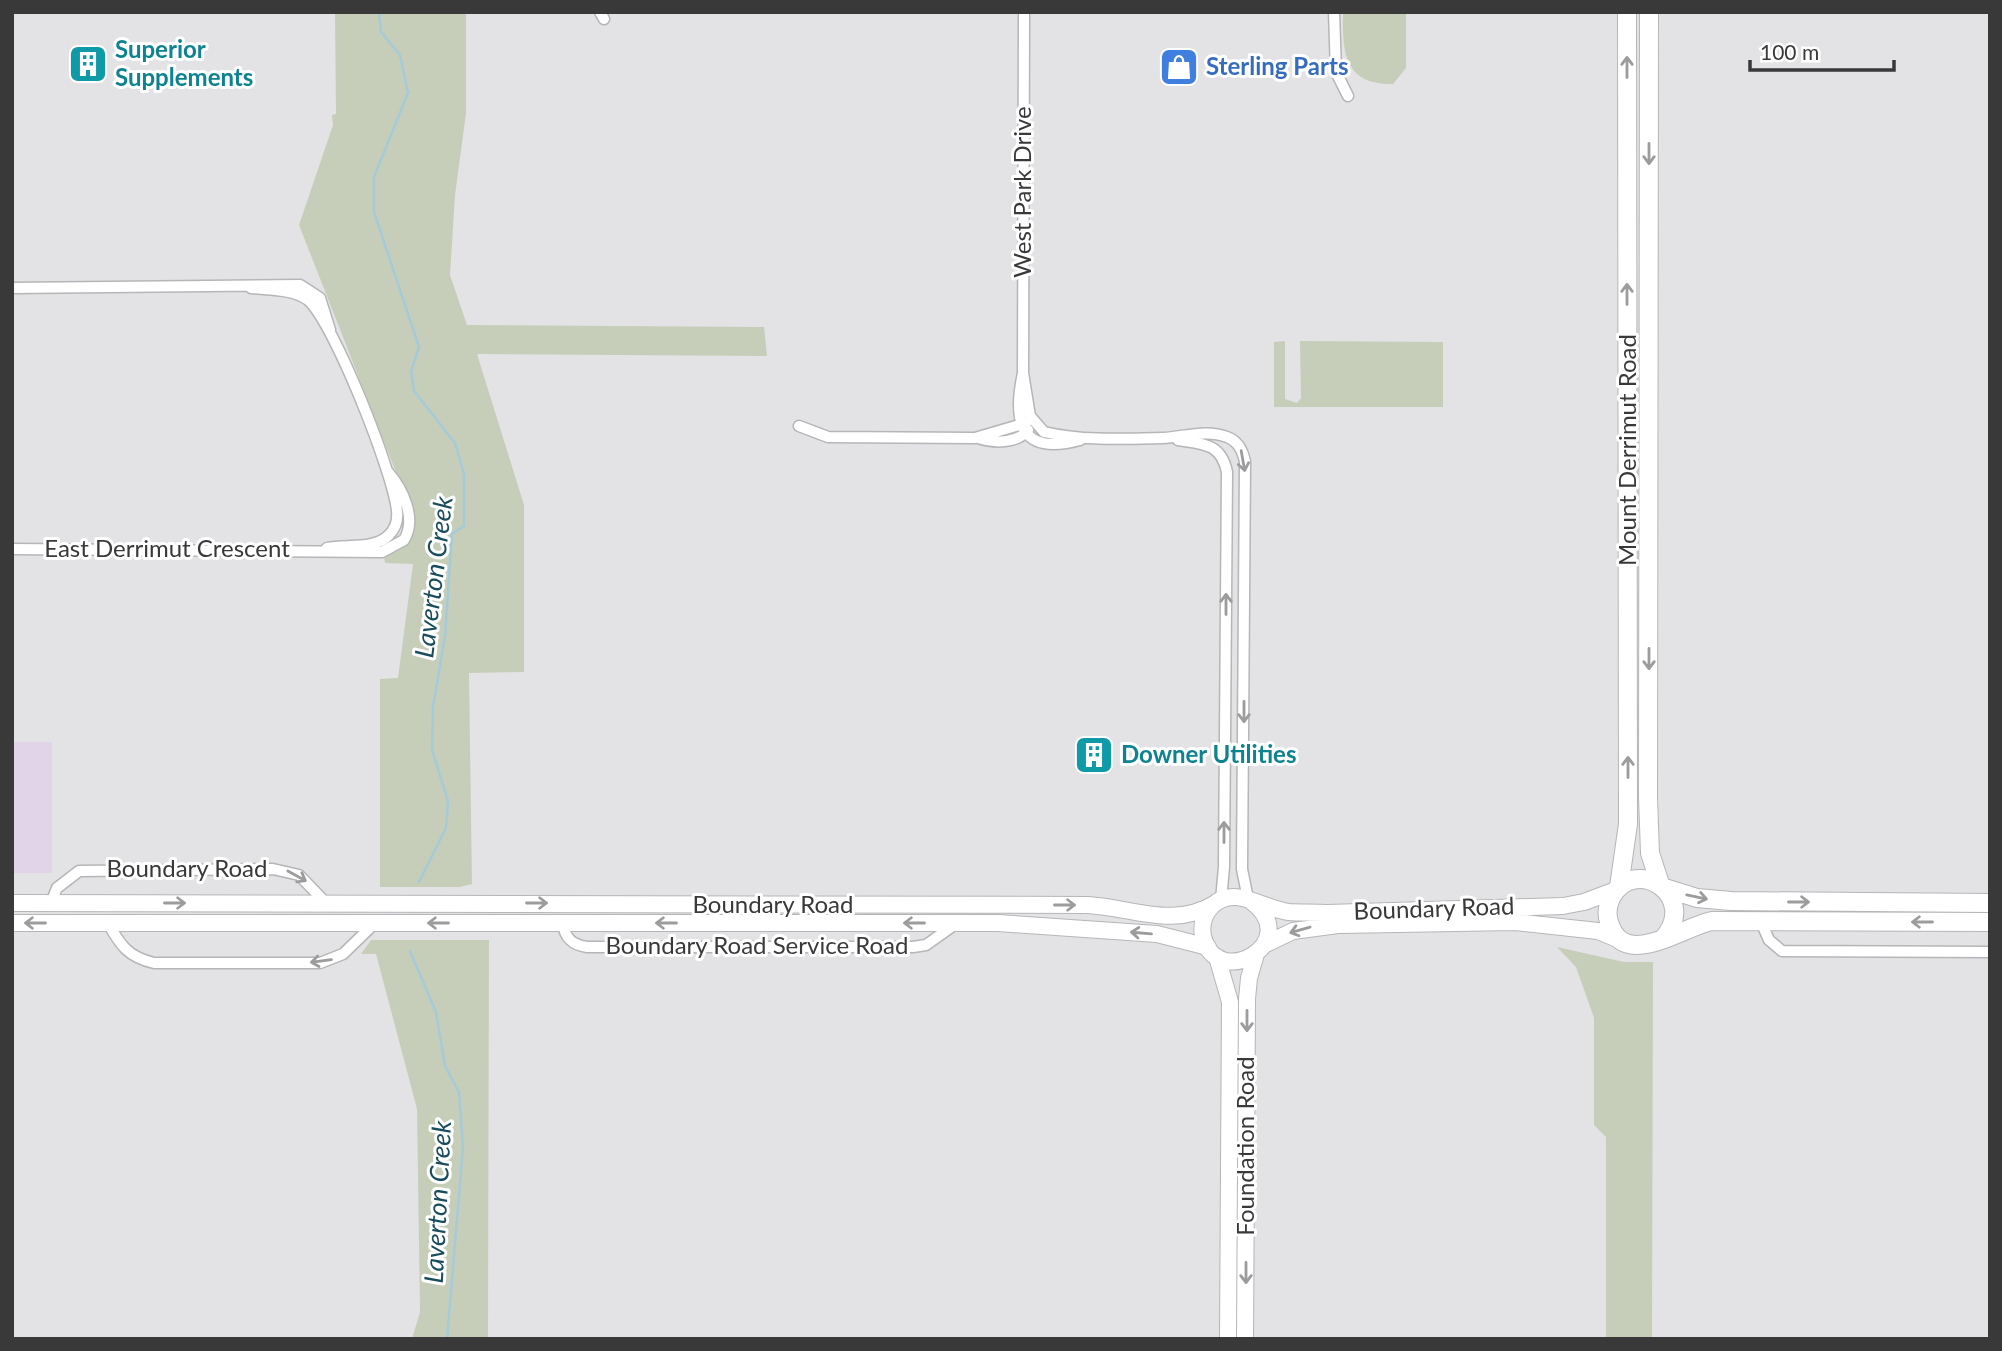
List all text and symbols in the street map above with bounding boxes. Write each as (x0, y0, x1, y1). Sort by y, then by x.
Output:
scale bar (1750, 28, 1894, 72)
place label: Superior Supplements (115, 34, 253, 91)
text: 100 m (1760, 39, 1819, 64)
building icon: Superior Supplements (67, 43, 109, 85)
shop icon: Sterling Parts (1158, 46, 1200, 88)
place label: Sterling Parts (1206, 51, 1348, 80)
one-way arrow (1620, 56, 1634, 79)
street label: West Park Drive (1007, 106, 1036, 278)
one-way arrow (1642, 142, 1656, 165)
one-way arrow (1620, 283, 1634, 306)
street label: Mount Derrimut Road (1612, 334, 1641, 566)
one-way arrow (1237, 449, 1250, 472)
water label: Laverton Creek (407, 494, 459, 660)
street label: East Derrimut Crescent (44, 533, 290, 562)
one-way arrow (1219, 593, 1233, 616)
one-way arrow (1642, 647, 1656, 670)
one-way arrow (1237, 701, 1251, 724)
building icon: Downer Utilities (1073, 734, 1115, 776)
place label: Downer Utilities (1121, 739, 1296, 768)
one-way arrow (1621, 756, 1635, 779)
one-way arrow (1217, 821, 1231, 844)
street label: Boundary Road (107, 853, 267, 882)
one-way arrow (287, 869, 307, 883)
street label: Boundary Road (693, 889, 853, 918)
street label: Boundary Road (1353, 890, 1515, 925)
one-way arrow (1685, 891, 1708, 905)
one-way arrow (1787, 895, 1810, 909)
one-way arrow (163, 896, 186, 910)
one-way arrow (525, 896, 548, 910)
one-way arrow (1054, 898, 1077, 912)
one-way arrow (1910, 915, 1933, 929)
one-way arrow (24, 916, 47, 930)
one-way arrow (427, 916, 450, 930)
one-way arrow (655, 916, 678, 930)
one-way arrow (903, 916, 926, 930)
one-way arrow (1289, 924, 1312, 937)
one-way arrow (1130, 926, 1153, 939)
street label: Boundary Road Service Road (606, 930, 908, 959)
one-way arrow (310, 955, 333, 968)
one-way arrow (1240, 1009, 1254, 1032)
street label: Foundation Road (1230, 1056, 1259, 1236)
water label: Laverton Creek (417, 1119, 457, 1284)
one-way arrow (1239, 1261, 1252, 1284)

